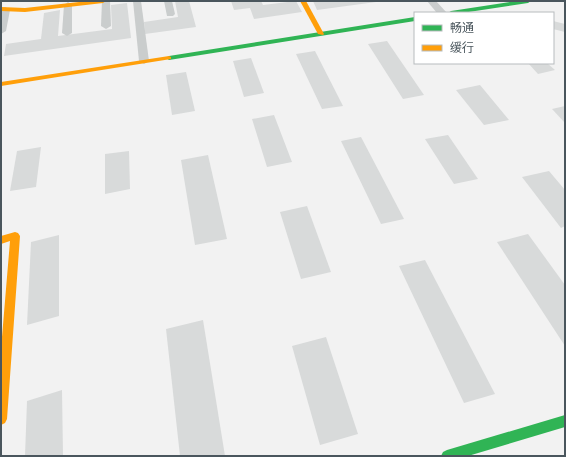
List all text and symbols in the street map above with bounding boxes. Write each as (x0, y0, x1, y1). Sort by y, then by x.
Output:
legend (414, 12, 554, 64)
text: 畅通 (450, 21, 474, 34)
text: 缓行 (450, 41, 474, 54)

